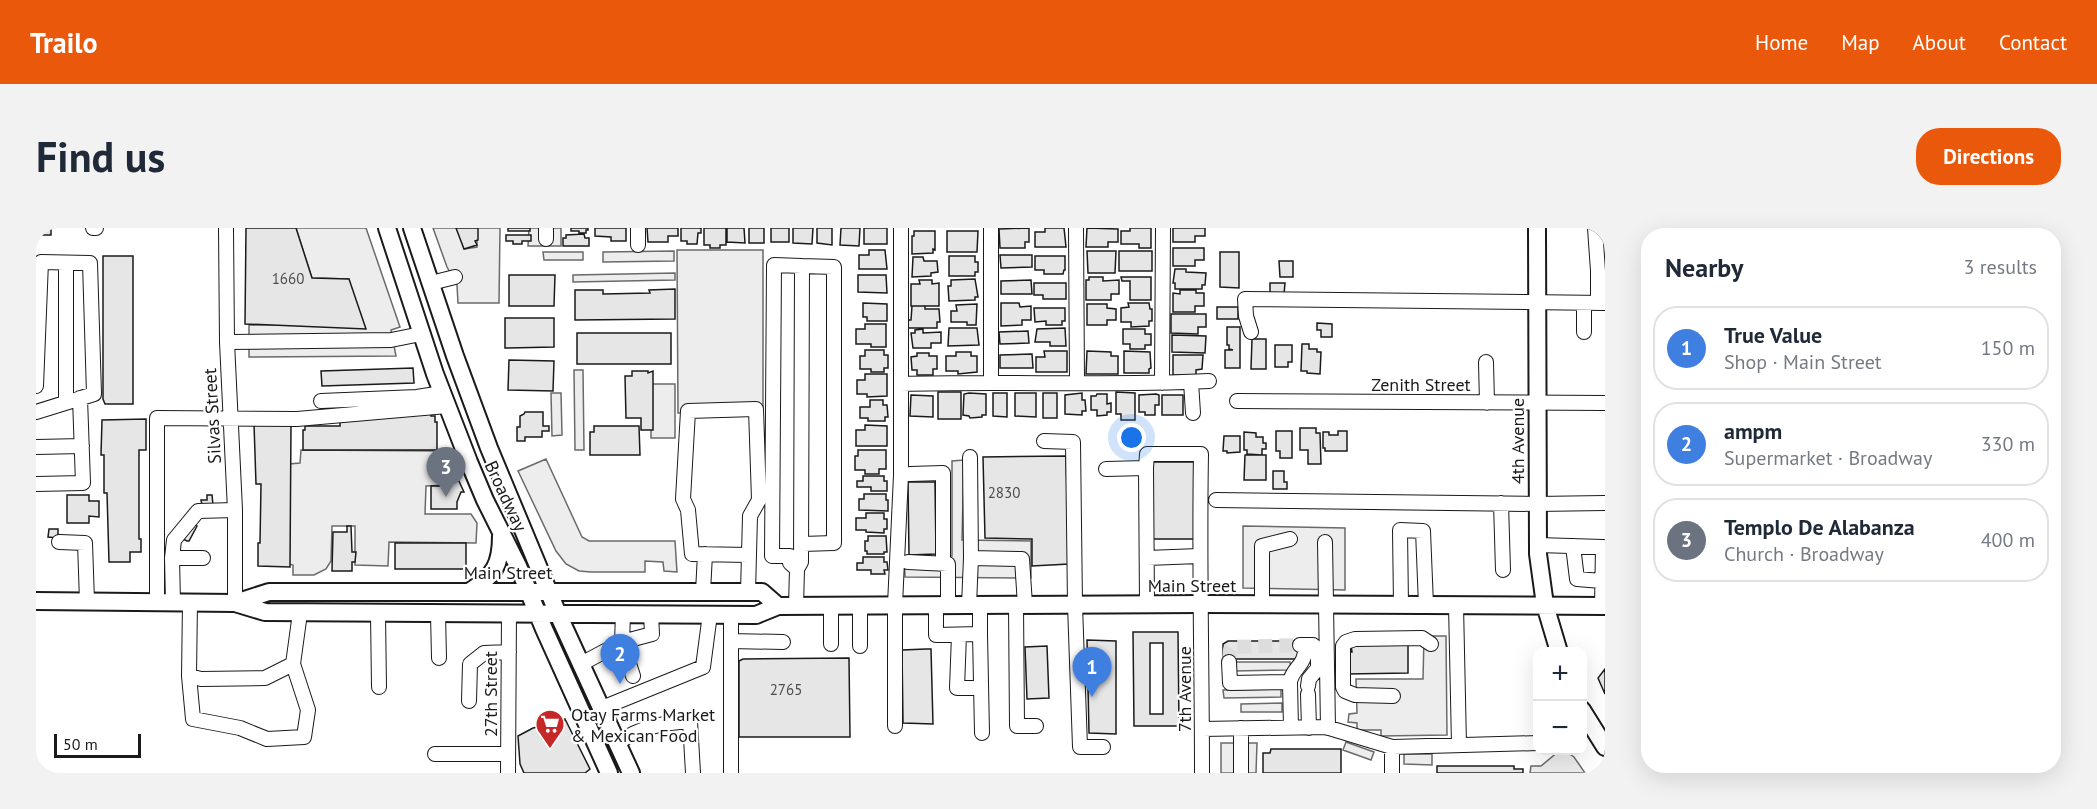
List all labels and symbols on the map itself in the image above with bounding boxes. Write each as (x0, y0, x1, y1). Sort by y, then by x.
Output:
house number: 1660 (272, 269, 304, 288)
street label: Silvas Street (198, 368, 226, 464)
street label: Zenith Street (1371, 373, 1471, 396)
street label: 4th Avenue (1506, 398, 1529, 484)
your location (1117, 423, 1146, 452)
pin: 3 (426, 448, 466, 497)
street label: Broadway (480, 457, 533, 536)
house number: 2830 (988, 483, 1020, 502)
street label: Main Street (464, 561, 552, 584)
street label: Main Street (1148, 574, 1236, 597)
pin: 2 (600, 634, 640, 684)
street label: 7th Avenue (1173, 646, 1196, 732)
pin: 1 (1072, 648, 1112, 697)
street label: 27th Street (479, 651, 502, 737)
house number: 2765 (770, 680, 802, 699)
place label: Otay Farms Market & Mexican Food (571, 703, 715, 747)
supermarket icon: Otay Farms Market & Mexican Food (534, 708, 566, 750)
scale bar (54, 731, 141, 758)

